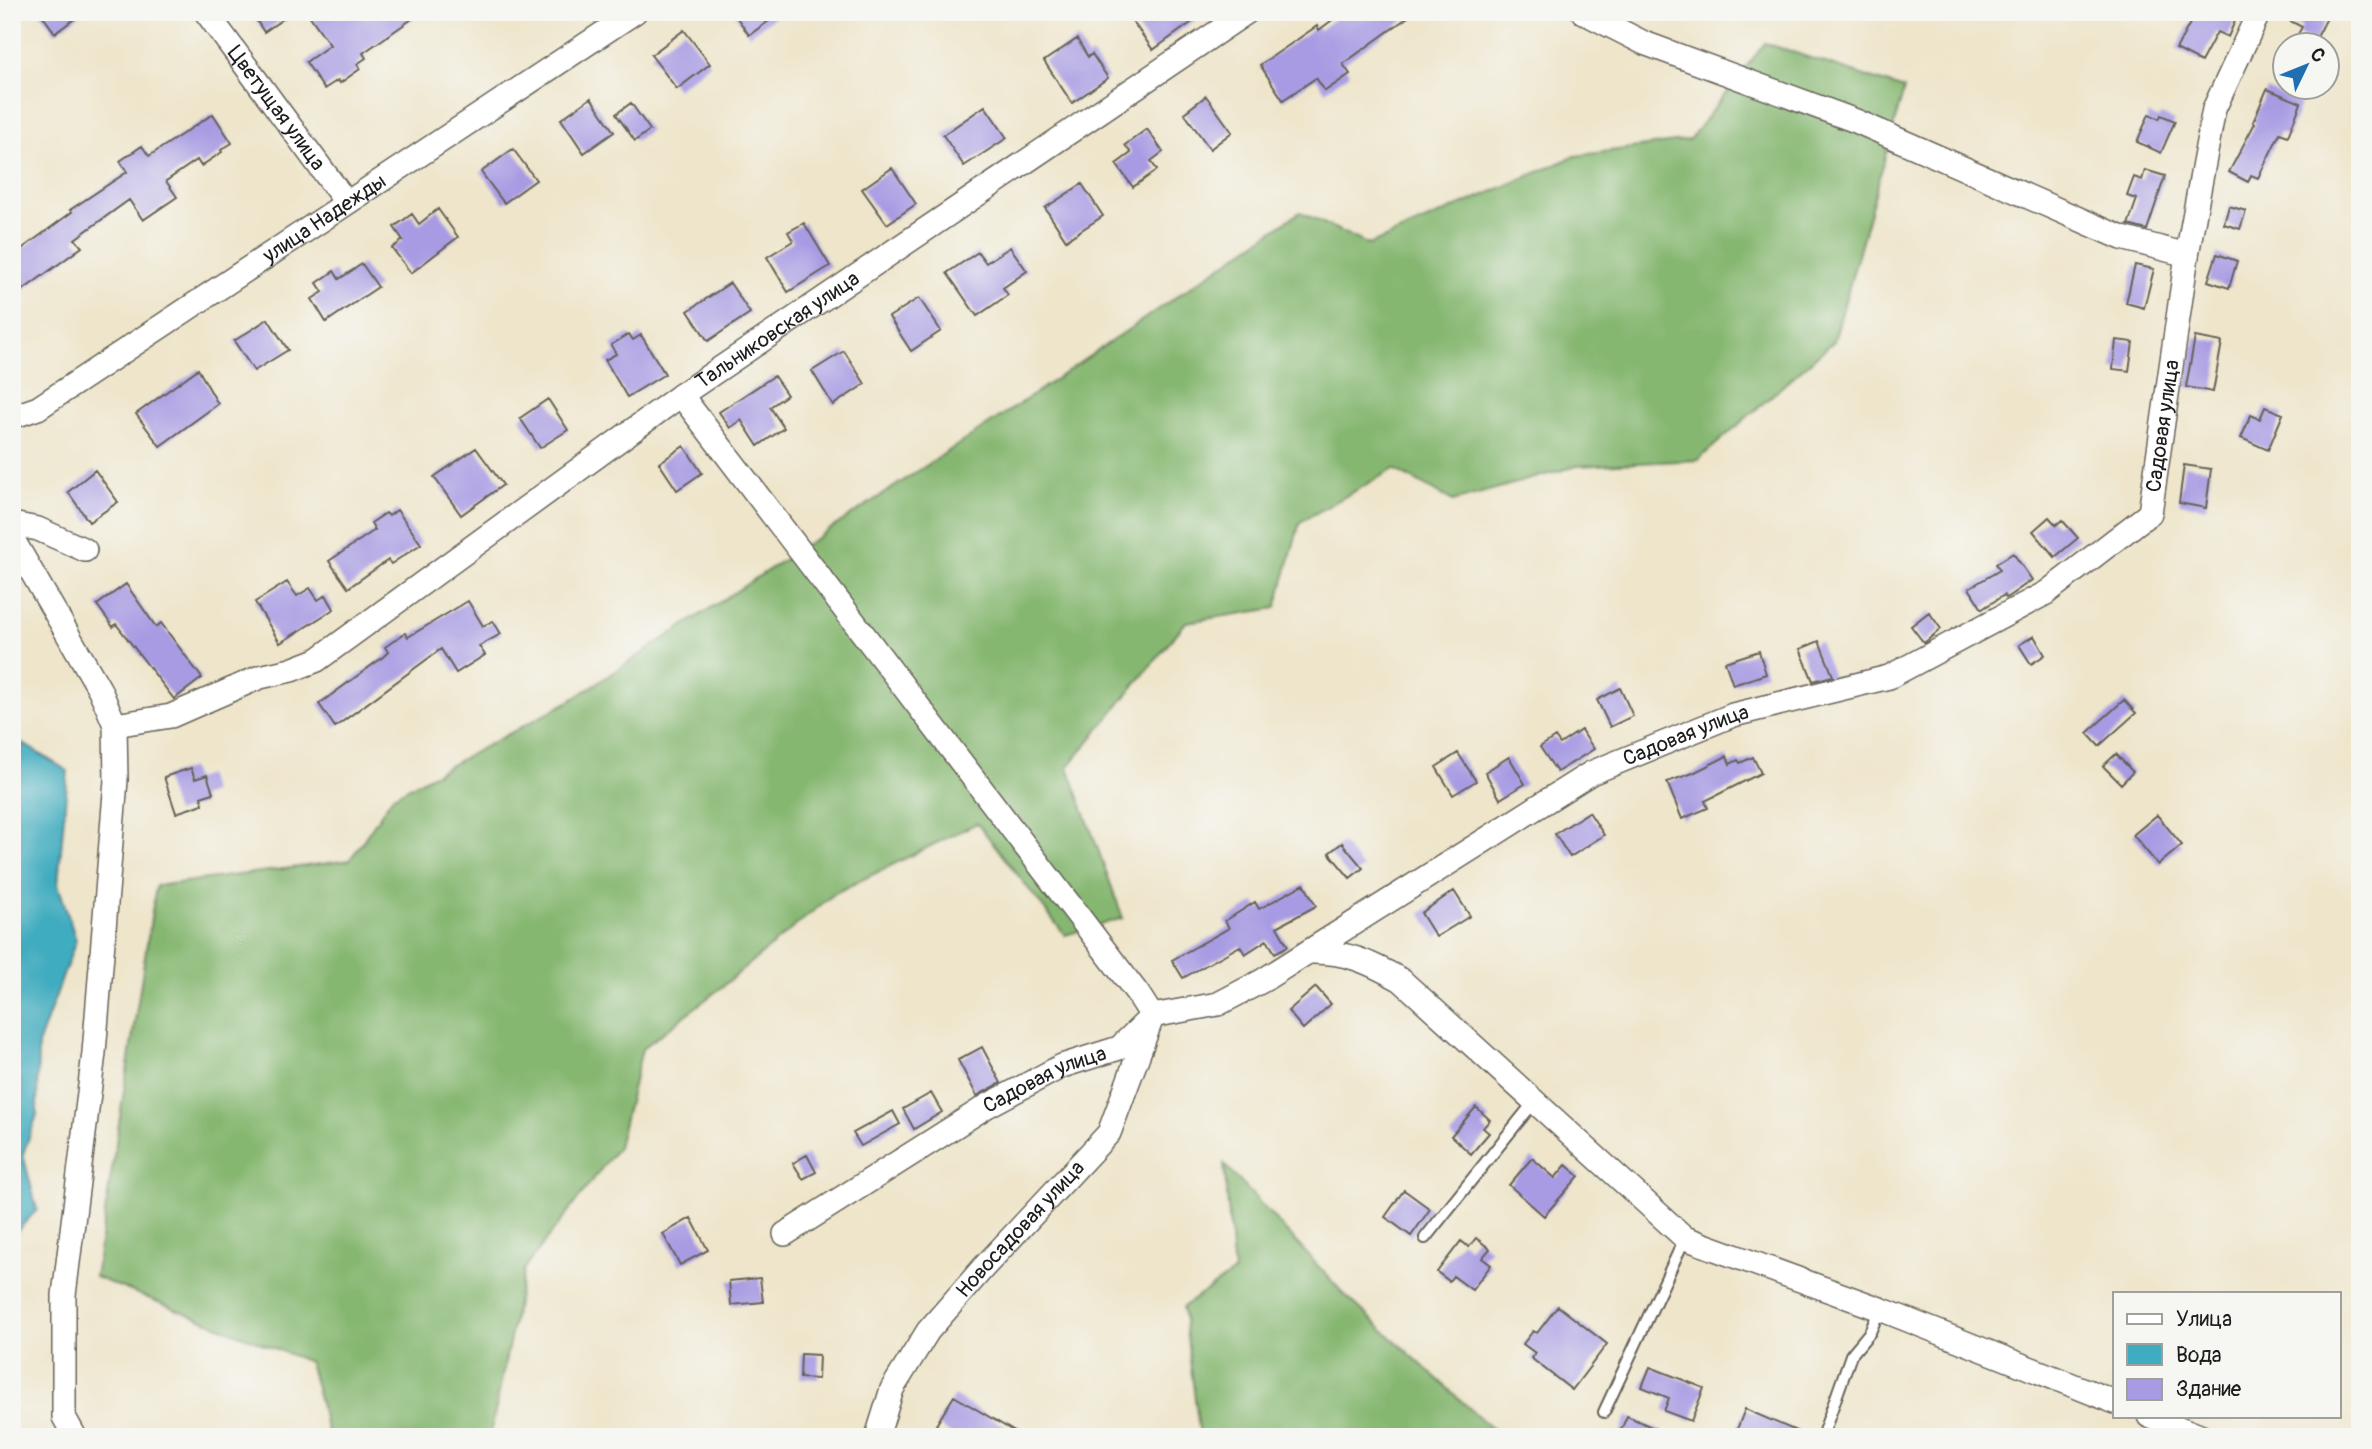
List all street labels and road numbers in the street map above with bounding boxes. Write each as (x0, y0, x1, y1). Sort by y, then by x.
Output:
street label: Цветущая улица (221, 40, 331, 176)
street label: улица Надежды (257, 168, 391, 270)
street label: Тальниковская улица (690, 265, 865, 395)
street label: Садовая улица (2140, 358, 2186, 494)
street label: Садовая улица (1619, 699, 1751, 773)
street label: Садовая улица (978, 1040, 1110, 1120)
street label: Новосадовая улица (950, 1155, 1090, 1303)

